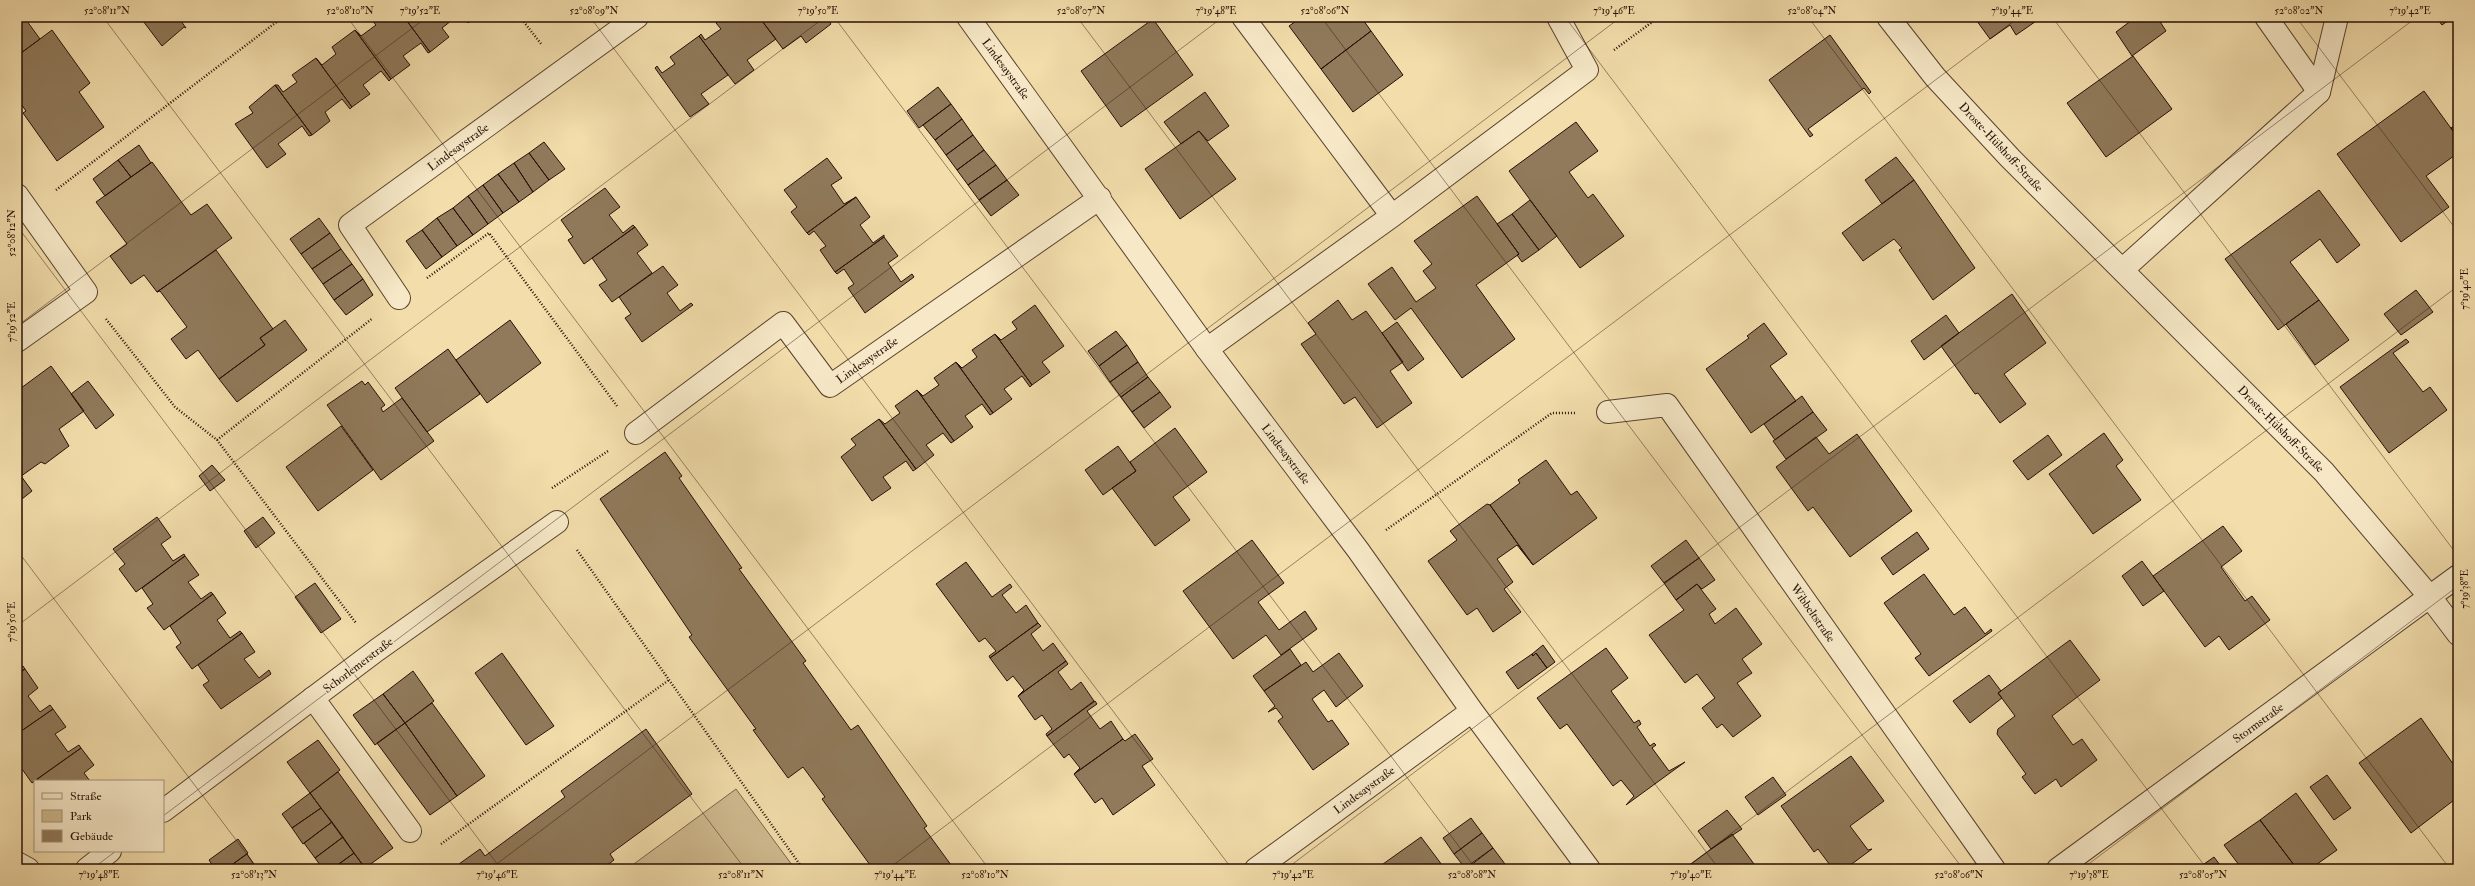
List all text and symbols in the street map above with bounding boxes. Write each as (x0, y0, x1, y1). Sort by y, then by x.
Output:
text: 52°08'11"N (84, 5, 130, 17)
text: 52°08'10"N (326, 5, 374, 17)
text: 7°19'52"E (400, 5, 440, 17)
text: 52°08'09"N (570, 5, 618, 17)
text: 7°19'50"E (798, 5, 838, 17)
text: 52°08'07"N (1057, 5, 1105, 17)
text: 7°19'48"E (1196, 5, 1237, 17)
text: 52°08'06"N (1301, 5, 1349, 17)
text: 7°19'46"E (1593, 5, 1635, 17)
text: 52°08'04"N (1787, 5, 1837, 17)
text: 7°19'44"E (1991, 5, 2033, 17)
text: 52°08'02"N (2275, 5, 2323, 17)
text: 7°19'42"E (2389, 5, 2431, 17)
street label: Lindesaystraße (978, 36, 1033, 103)
street label: Droste-Hülshoff-Straße (1955, 100, 2046, 195)
street label: Lindesaystraße (425, 120, 492, 175)
text: 52°08'12"N (6, 209, 18, 257)
text: 7°19'40"E (2459, 268, 2471, 310)
text: 7°19'52"E (6, 302, 18, 342)
street label: Lindesaystraße (833, 334, 901, 387)
street label: Droste-Hülshoff-Straße (2234, 383, 2327, 476)
street label: Lindesaystraße (1258, 421, 1313, 488)
text: 7°19'38"E (2459, 569, 2471, 609)
street label: Wibbeltstraße (1786, 580, 1838, 645)
text: 7°19'50"E (6, 602, 18, 642)
street label: Schorlemerstraße (320, 634, 396, 697)
street label: Stormstraße (2230, 700, 2287, 747)
street label: Lindesaystraße (1331, 763, 1398, 818)
legend (34, 780, 164, 852)
text: Straße (70, 789, 101, 804)
text: Park (70, 809, 92, 824)
text: Gebäude (70, 829, 113, 844)
text: 7°19'48"E (79, 869, 120, 881)
text: 52°08'13"N (231, 869, 277, 881)
text: 7°19'46"E (476, 869, 518, 881)
text: 52°08'11"N (718, 869, 764, 881)
text: 7°19'44"E (874, 869, 916, 881)
text: 52°08'10"N (961, 869, 1009, 881)
text: 7°19'42"E (1272, 869, 1314, 881)
text: 52°08'08"N (1448, 869, 1496, 881)
text: 7°19'40"E (1670, 869, 1712, 881)
text: 52°08'06"N (1935, 869, 1983, 881)
text: 7°19'38"E (2069, 869, 2109, 881)
text: 52°08'05"N (2179, 869, 2227, 881)

